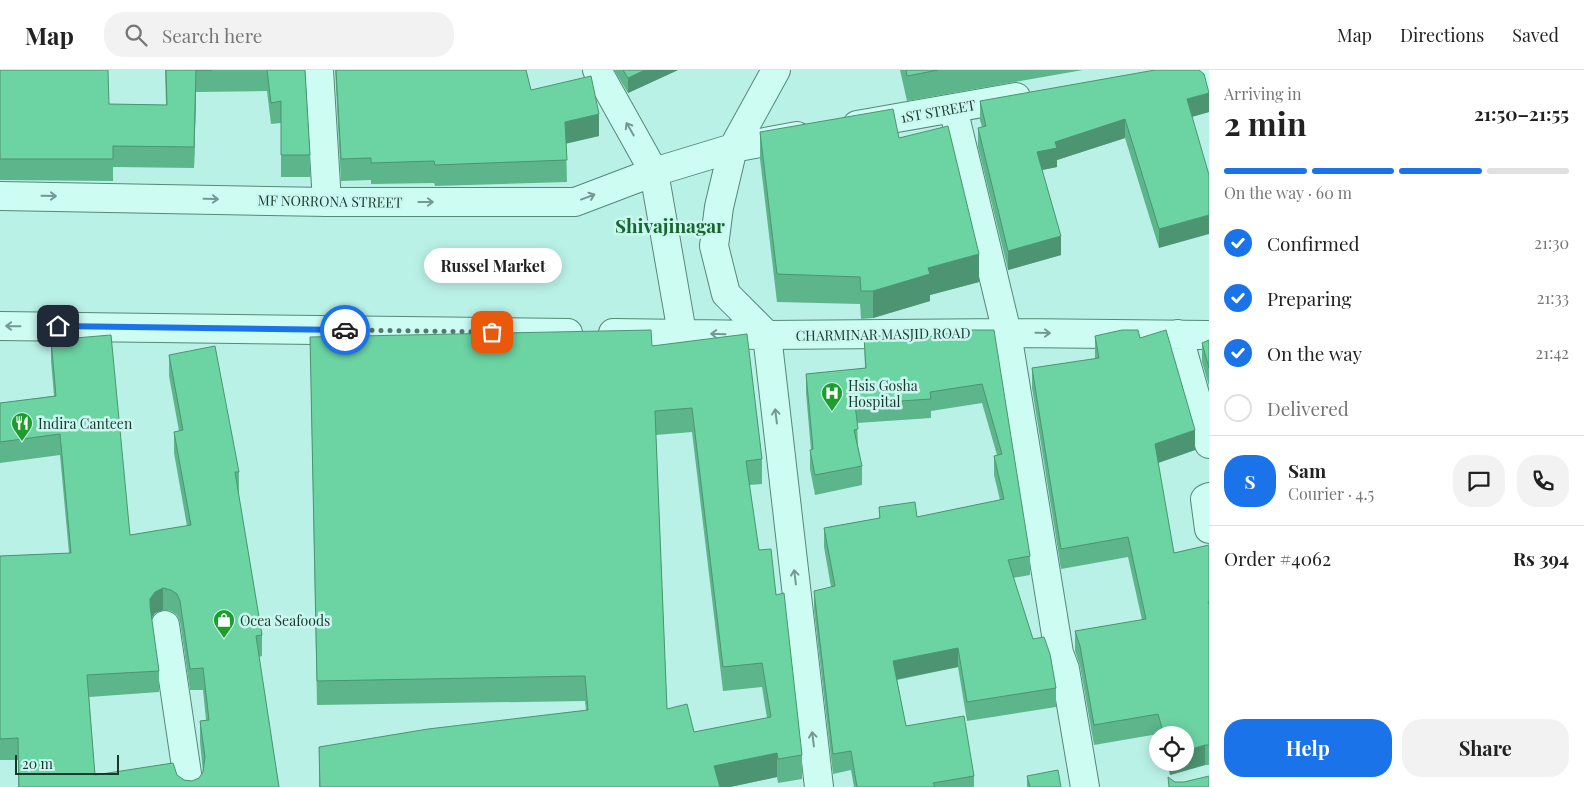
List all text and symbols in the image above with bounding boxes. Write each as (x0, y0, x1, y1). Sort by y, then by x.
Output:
search box (104, 12, 454, 57)
text: Map (25, 19, 74, 51)
icon: search (122, 21, 150, 49)
text: Search here (162, 22, 262, 48)
text: Map (1337, 23, 1372, 47)
text: Directions (1400, 23, 1484, 47)
text: Saved (1512, 23, 1559, 47)
text: Arriving in (1224, 83, 1302, 104)
street label: 1ST STREET (899, 95, 977, 127)
text: 21:50–21:55 (1474, 100, 1569, 126)
text: 2 min (1224, 101, 1307, 144)
one-way arrow (625, 123, 635, 137)
text: On the way · 60 m (1224, 182, 1352, 203)
street label: MF NORRONA STREET (257, 190, 403, 212)
one-way arrow (40, 192, 56, 201)
one-way arrow (580, 192, 595, 202)
one-way arrow (203, 195, 219, 204)
one-way arrow (418, 197, 434, 207)
district label: Shivajinagar (615, 212, 725, 238)
icon: check (1224, 229, 1252, 257)
text: Confirmed (1267, 230, 1360, 256)
text: 21:30 (1534, 232, 1569, 253)
callout: Russel Market (423, 247, 561, 282)
text: Russel Market (440, 255, 546, 276)
icon: check (1224, 284, 1252, 312)
text: Preparing (1267, 285, 1352, 311)
text: 21:33 (1537, 287, 1569, 308)
pin (37, 305, 79, 347)
courier (320, 305, 370, 355)
pin (471, 311, 513, 353)
icon: home (44, 312, 72, 340)
icon: car (331, 316, 359, 344)
icon: bag (478, 318, 506, 346)
one-way arrow (6, 321, 22, 331)
street label: CHARMINAR MASJID ROAD (795, 323, 971, 345)
one-way arrow (1034, 328, 1051, 338)
one-way arrow (710, 329, 726, 339)
icon: check (1224, 339, 1252, 367)
text: On the way (1267, 340, 1362, 366)
text: 21:42 (1536, 342, 1569, 363)
place label: Hsis Gosha Hospital (848, 376, 918, 411)
hospital icon: Hsis Gosha Hospital (820, 381, 844, 412)
text: Delivered (1267, 395, 1349, 421)
one-way arrow (771, 408, 781, 424)
restaurant icon: Indira Canteen (10, 411, 34, 442)
place label: Indira Canteen (38, 414, 133, 433)
button: chat (1453, 455, 1505, 507)
button: phone (1517, 455, 1569, 507)
text: Sam (1288, 457, 1326, 483)
text: S (1244, 468, 1256, 494)
text: Courier · 4.5 (1288, 483, 1374, 504)
text: Order #4062 (1224, 545, 1331, 571)
text: Rs 394 (1513, 545, 1569, 571)
one-way arrow (790, 569, 800, 585)
shop icon: Ocea Seafoods (212, 608, 236, 639)
place label: Ocea Seafoods (240, 611, 330, 630)
button: Help (1224, 719, 1392, 777)
button: Share (1402, 719, 1569, 777)
map controls (1149, 726, 1194, 771)
button: locate (1149, 726, 1194, 771)
one-way arrow (808, 731, 818, 747)
scale bar (15, 752, 119, 775)
text: 20 m (22, 754, 53, 773)

